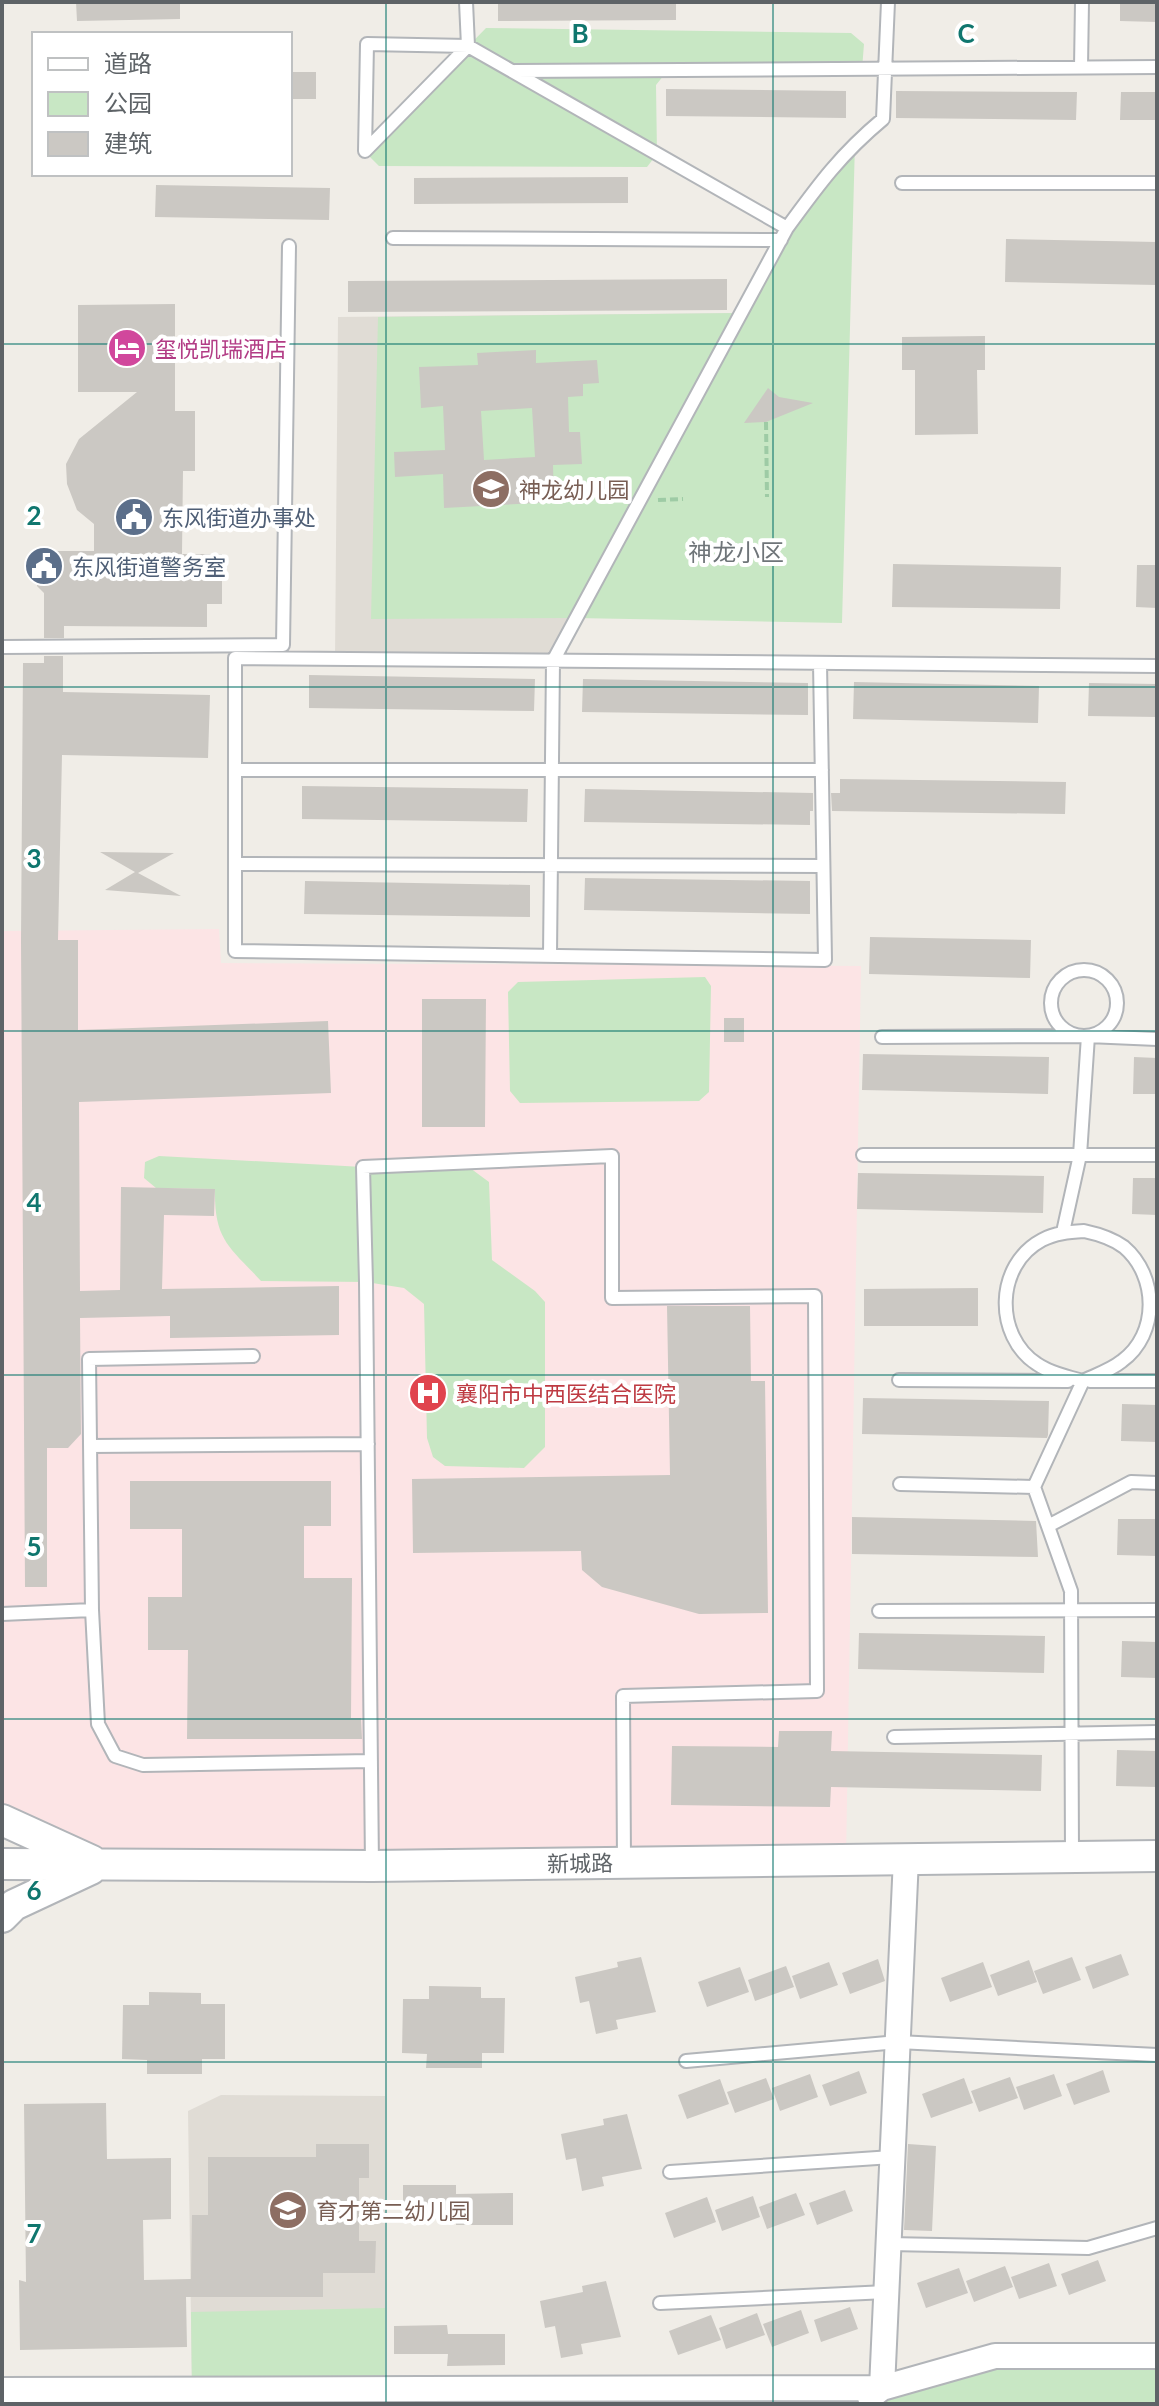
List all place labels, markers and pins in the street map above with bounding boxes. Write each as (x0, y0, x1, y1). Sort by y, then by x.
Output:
hotel icon: 玺悦凯瑞酒店 (106, 327, 148, 369)
place label: 玺悦凯瑞酒店 (155, 335, 287, 362)
school or university icon: 神龙幼儿园 (470, 468, 512, 510)
place label: 神龙幼儿园 (519, 476, 629, 503)
public building icon: 东风街道办事处 (113, 496, 155, 538)
place label: 东风街道办事处 (162, 504, 316, 531)
public building icon: 东风街道警务室 (23, 545, 65, 587)
place label: 东风街道警务室 (72, 553, 226, 580)
hospital icon: 襄阳市中西医结合医院 (407, 1372, 449, 1414)
place label: 襄阳市中西医结合医院 (456, 1380, 676, 1407)
school or university icon: 育才第二幼儿园 (267, 2189, 309, 2231)
place label: 育才第二幼儿园 (316, 2197, 470, 2224)

